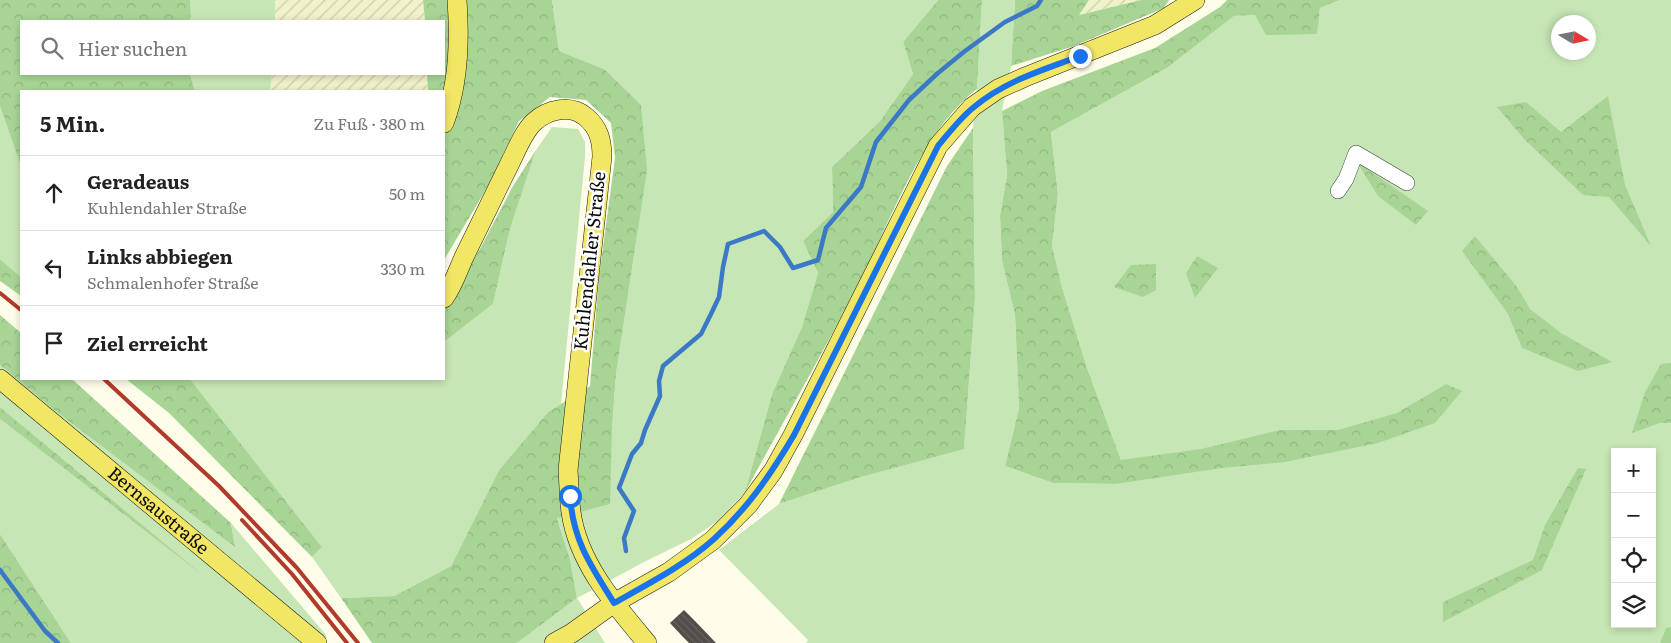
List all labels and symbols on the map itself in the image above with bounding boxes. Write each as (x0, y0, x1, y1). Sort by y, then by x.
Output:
north arrow (1551, 15, 1596, 60)
route end (1069, 45, 1092, 68)
street label: Kuhlendahler Straße (566, 170, 611, 352)
street label: Bernsaustraße (103, 459, 216, 560)
route start (559, 485, 582, 508)

